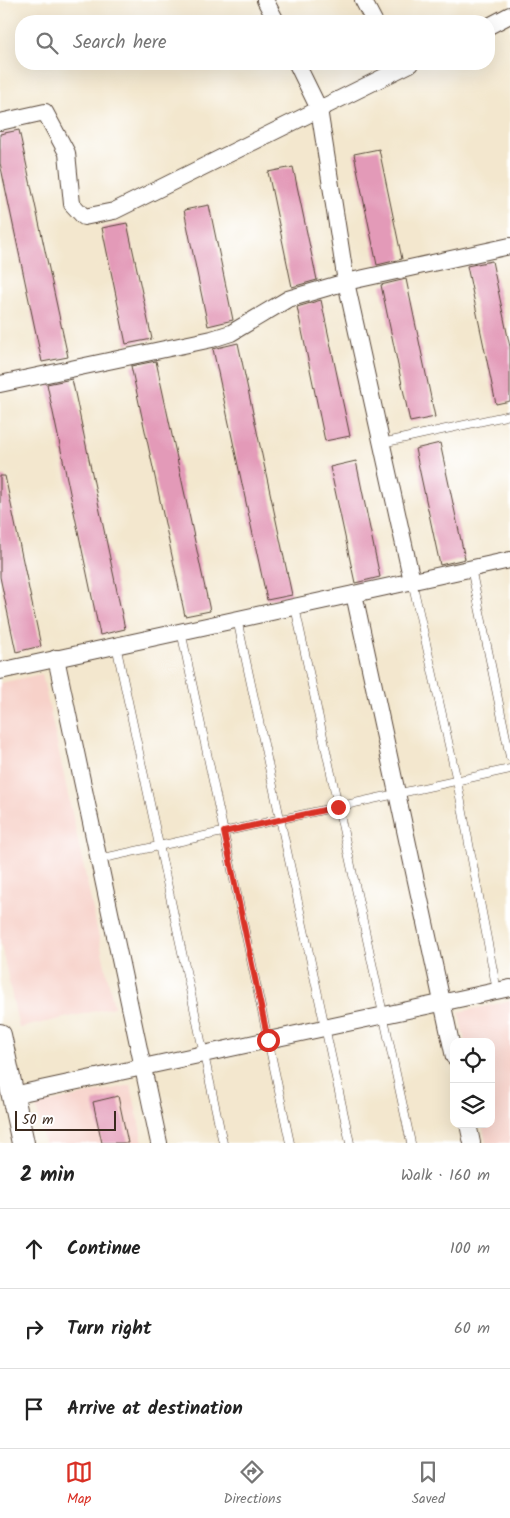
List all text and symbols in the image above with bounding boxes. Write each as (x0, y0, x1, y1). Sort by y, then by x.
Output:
search box (15, 15, 495, 70)
text: Search here (73, 28, 167, 58)
icon: search (33, 29, 61, 57)
route end (327, 796, 350, 819)
route start (257, 1029, 280, 1052)
map controls (450, 1038, 495, 1128)
button: locate (450, 1038, 495, 1083)
button: layers (450, 1083, 495, 1128)
scale bar (15, 1108, 116, 1131)
text: 50 m (22, 1109, 53, 1131)
text: 2 min (20, 1159, 75, 1192)
text: Walk · 160 m (401, 1163, 490, 1188)
text: Continue (67, 1234, 140, 1264)
icon: ahead (20, 1235, 48, 1263)
text: 100 m (450, 1236, 490, 1261)
text: Turn right (67, 1314, 152, 1344)
icon: right (20, 1315, 48, 1343)
text: 60 m (454, 1316, 490, 1341)
text: Arrive at destination (67, 1394, 243, 1424)
icon: arrive (20, 1395, 48, 1423)
tab: Map (65, 1458, 93, 1510)
tab: Directions (223, 1458, 281, 1510)
tab: Saved (412, 1458, 445, 1510)

